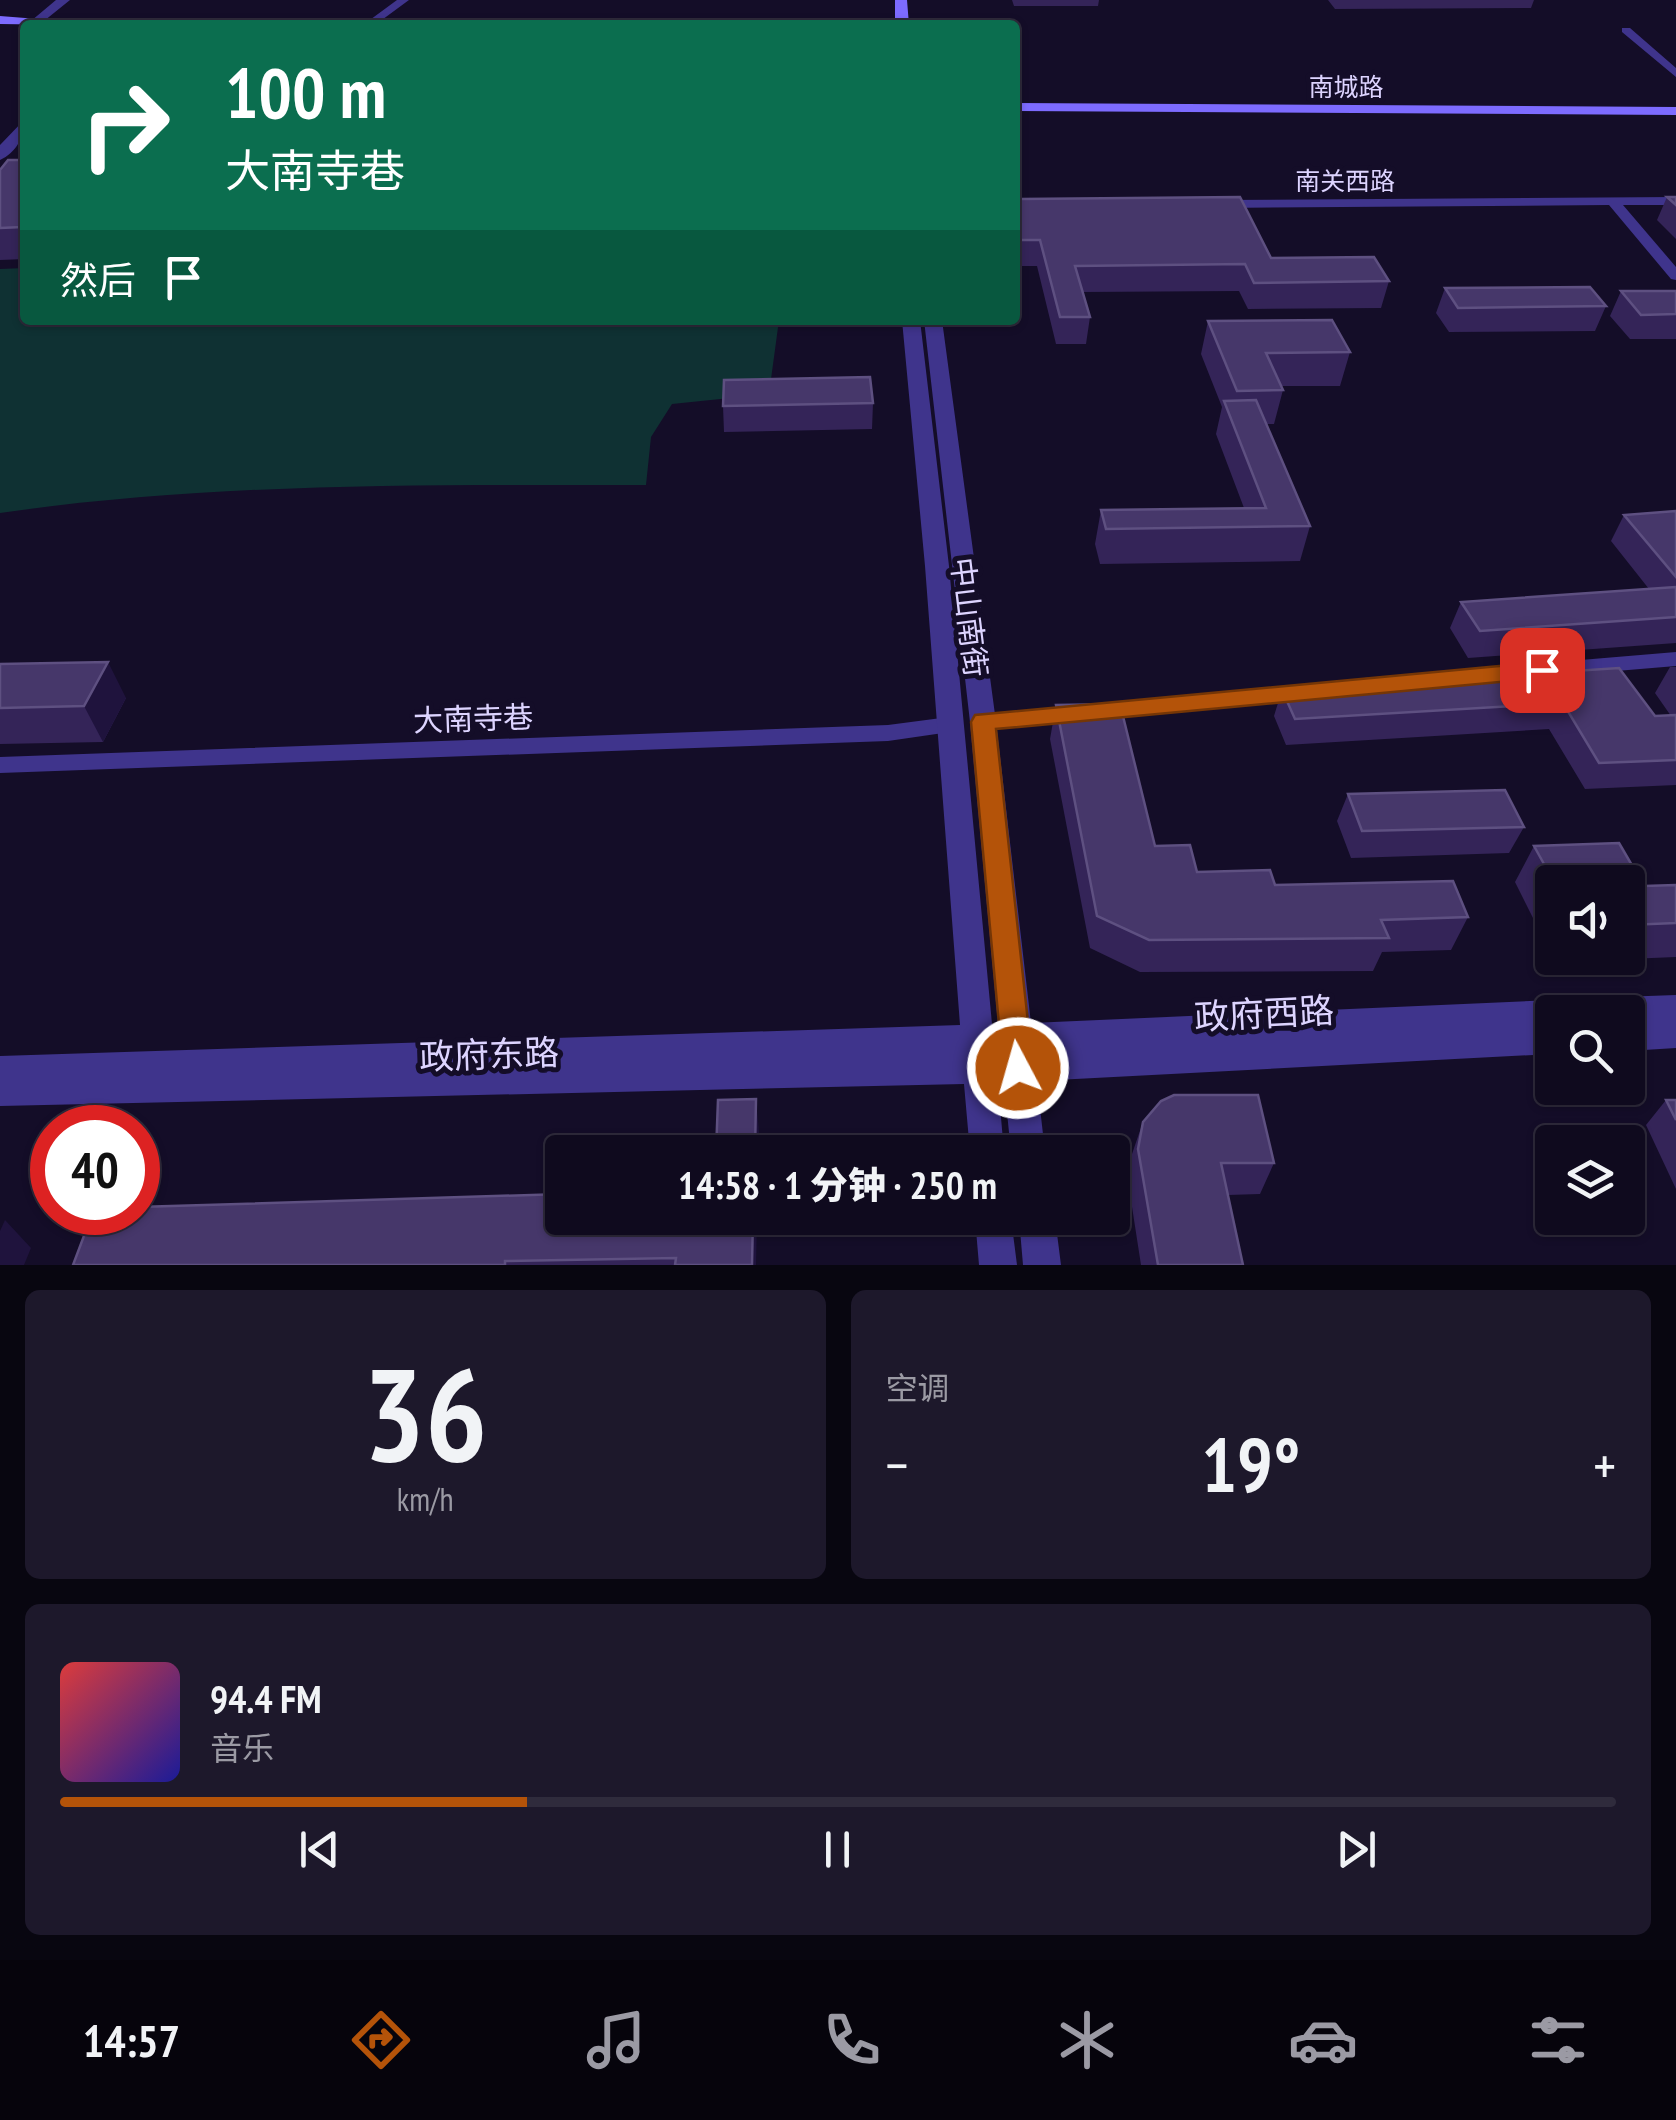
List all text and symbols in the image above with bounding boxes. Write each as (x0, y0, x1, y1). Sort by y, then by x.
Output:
text: 100 m (225, 47, 386, 137)
icon: right (60, 60, 190, 190)
street label: 南城路 (1308, 71, 1384, 103)
text: 大南寺巷 (225, 141, 405, 199)
street label: 南关西路 (1295, 165, 1395, 197)
icon: arrive (156, 250, 211, 305)
text: 然后 (60, 255, 136, 304)
street label: 中山南街 (943, 555, 997, 679)
pin (1500, 628, 1585, 713)
icon: arrive (1515, 643, 1570, 698)
street label: 大南寺巷 (412, 696, 534, 740)
map controls (1535, 865, 1645, 1235)
button: sound (1535, 865, 1645, 975)
street label: 政府西路 (1193, 986, 1335, 1040)
button: search (1535, 995, 1645, 1105)
position arrow (966, 1016, 1070, 1120)
street label: 政府东路 (418, 1029, 560, 1079)
speed limit sign: 40 (30, 1105, 160, 1235)
button: layers (1535, 1125, 1645, 1235)
text: 14:58 · 1 分钟 · 250 m (678, 1160, 997, 1209)
text: 36 (363, 1329, 487, 1497)
text: 空调 (886, 1367, 950, 1409)
text: 19° (1201, 1416, 1300, 1513)
text: − (886, 1429, 908, 1500)
text: + (1593, 1429, 1616, 1500)
text: km/h (397, 1478, 454, 1520)
text: 94.4 FM (210, 1674, 322, 1723)
text: 音乐 (210, 1727, 274, 1769)
icon: previous (292, 1822, 347, 1877)
icon: pause (810, 1822, 865, 1877)
icon: next (1329, 1822, 1384, 1877)
icon: directions (346, 2005, 416, 2075)
icon: music (581, 2005, 651, 2075)
icon: phone (817, 2005, 887, 2075)
icon: climate (1052, 2005, 1122, 2075)
icon: car (1288, 2005, 1358, 2075)
icon: filters (1523, 2005, 1593, 2075)
text: 14:57 (83, 2011, 180, 2069)

